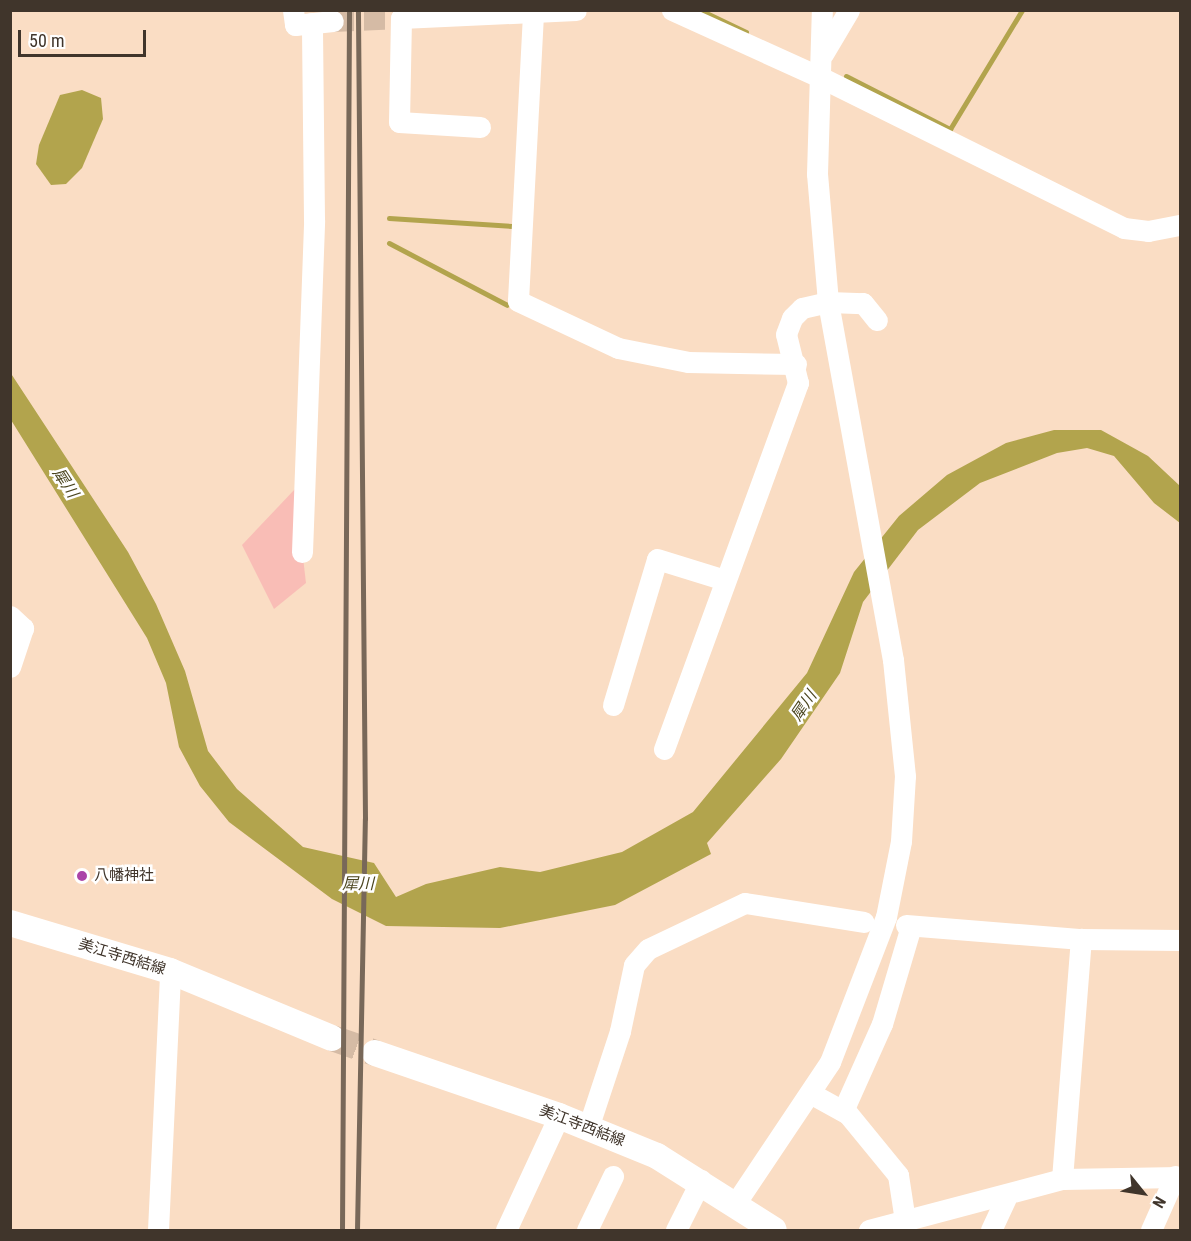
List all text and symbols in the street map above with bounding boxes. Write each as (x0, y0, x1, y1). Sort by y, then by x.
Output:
scale bar (21, 18, 148, 56)
text: 50 m (29, 30, 64, 51)
water label: 犀川 (48, 464, 82, 502)
water label: 犀川 (787, 687, 821, 725)
place label: 八幡神社 (94, 867, 154, 885)
marker: 八幡神社 (75, 869, 89, 883)
water label: 犀川 (342, 874, 374, 894)
street label: 美江寺西結線 (76, 935, 168, 979)
street label: 美江寺西結線 (537, 1101, 627, 1151)
north arrow (1113, 1163, 1173, 1223)
text: N (1148, 1193, 1170, 1211)

